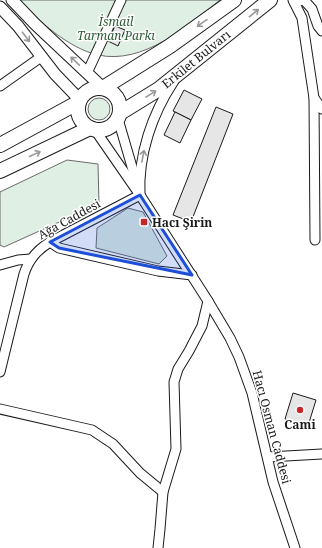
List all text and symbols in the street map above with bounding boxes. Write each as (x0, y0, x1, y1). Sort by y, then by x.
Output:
one-way arrow (248, 9, 259, 17)
park label: İsmail Tarman Parkı (77, 13, 155, 44)
one-way arrow (197, 18, 208, 27)
street label: Erkilet Bulvarı (158, 26, 234, 92)
one-way arrow (21, 31, 30, 42)
one-way arrow (69, 57, 80, 66)
one-way arrow (145, 89, 156, 98)
one-way arrow (29, 150, 41, 157)
one-way arrow (139, 150, 147, 163)
street label: Ağa Caddesi (35, 195, 103, 243)
place label: Hacı Şirin (152, 214, 212, 231)
marker: Hacı Şirin (139, 217, 149, 227)
street label: Hacı Osman Caddesi (249, 368, 295, 486)
marker: Cami (295, 405, 305, 415)
place label: Cami (284, 416, 316, 433)

